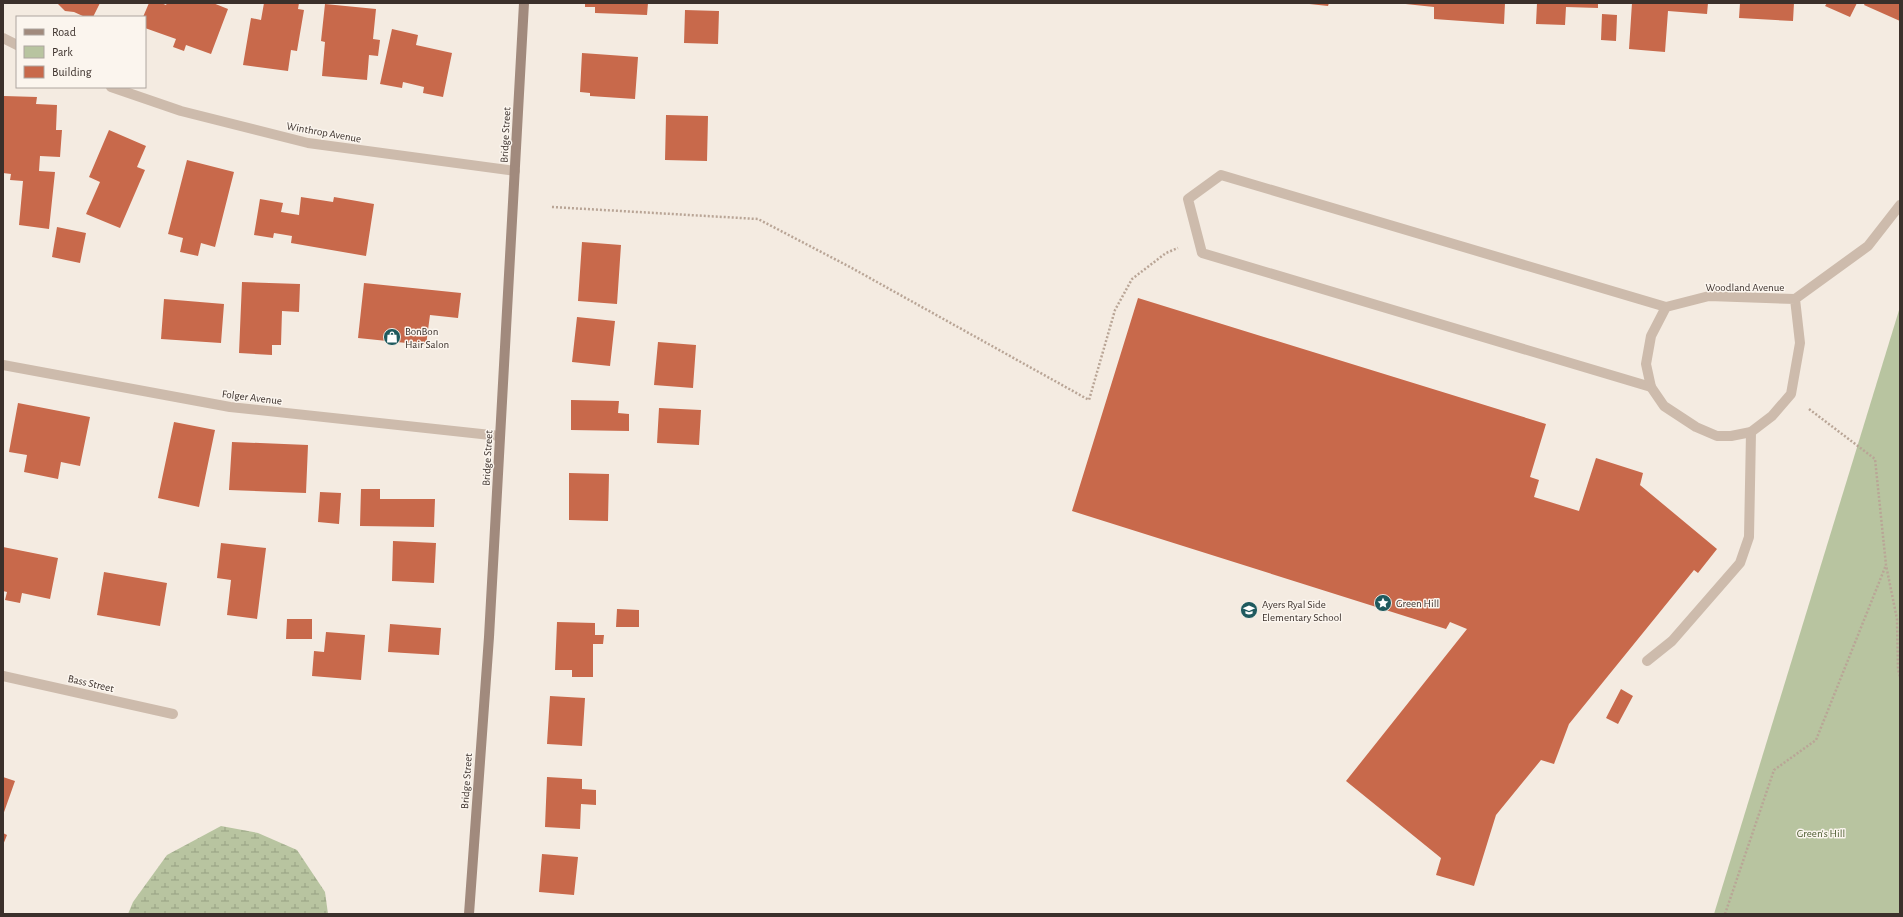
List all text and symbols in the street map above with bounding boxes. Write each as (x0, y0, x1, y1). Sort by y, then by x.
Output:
legend (16, 16, 146, 88)
text: Road (52, 26, 76, 38)
text: Park (52, 46, 73, 58)
text: Building (52, 66, 92, 78)
street label: Bridge Street (499, 106, 512, 163)
street label: Winthrop Avenue (286, 121, 362, 144)
street label: Woodland Avenue (1706, 282, 1784, 293)
place label: BonBon Hair Salon (405, 326, 449, 350)
shop icon: BonBon Hair Salon (382, 327, 402, 347)
street label: Folger Avenue (221, 388, 283, 407)
street label: Bridge Street (481, 429, 494, 486)
place icon: Green Hill (1373, 593, 1393, 613)
place label: Green Hill (1396, 598, 1439, 609)
place label: Ayers Ryal Side Elementary School (1262, 599, 1342, 623)
school or university icon: Ayers Ryal Side Elementary School (1239, 600, 1259, 620)
street label: Bass Street (67, 673, 115, 694)
street label: Bridge Street (459, 752, 474, 809)
park label: Green's Hill (1797, 828, 1845, 839)

